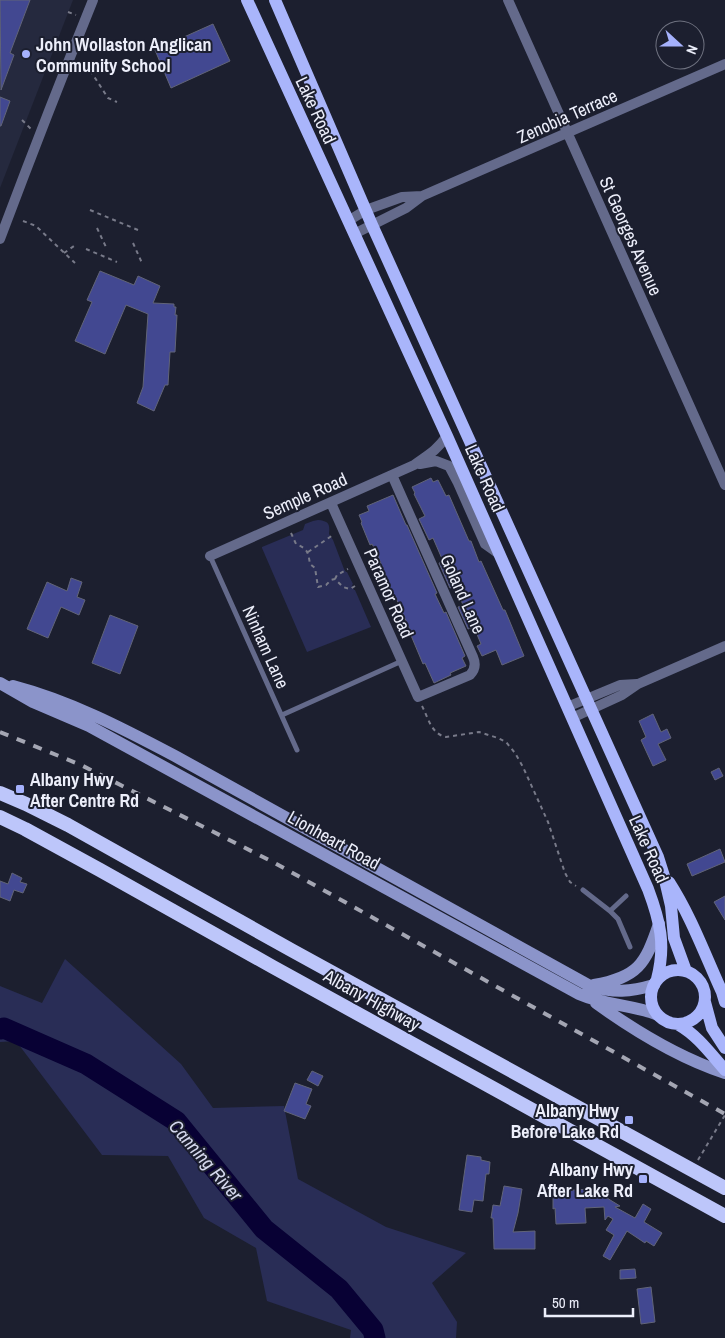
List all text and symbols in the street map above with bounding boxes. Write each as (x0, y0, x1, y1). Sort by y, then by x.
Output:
north arrow (655, 20, 705, 70)
place label: John Wollaston Anglican Community School (36, 32, 212, 78)
text: N (682, 43, 702, 57)
marker: John Wollaston Anglican Community School (20, 48, 32, 60)
street label: Lake Road (290, 72, 342, 148)
street label: Zenobia Terrace (513, 83, 621, 149)
street label: St Georges Avenue (594, 173, 668, 299)
street label: Lake Road (459, 440, 511, 516)
street label: Semple Road (259, 466, 351, 526)
street label: Paramor Road (358, 544, 420, 642)
street label: Goland Lane (434, 550, 492, 638)
street label: Ninham Lane (237, 601, 295, 693)
place label: Albany Hwy After Centre Rd (30, 767, 139, 813)
marker: Albany Hwy After Centre Rd (14, 783, 26, 795)
street label: Lionheart Road (283, 804, 385, 876)
street label: Lake Road (623, 811, 675, 887)
street label: Albany Highway (318, 963, 425, 1037)
place label: Albany Hwy Before Lake Rd (511, 1098, 620, 1144)
water label: Canning River (163, 1114, 249, 1207)
marker: Albany Hwy Before Lake Rd (623, 1114, 635, 1126)
place label: Albany Hwy After Lake Rd (537, 1157, 634, 1203)
marker: Albany Hwy After Lake Rd (637, 1173, 649, 1185)
scale bar (545, 1286, 632, 1318)
text: 50 m (552, 1292, 579, 1313)

